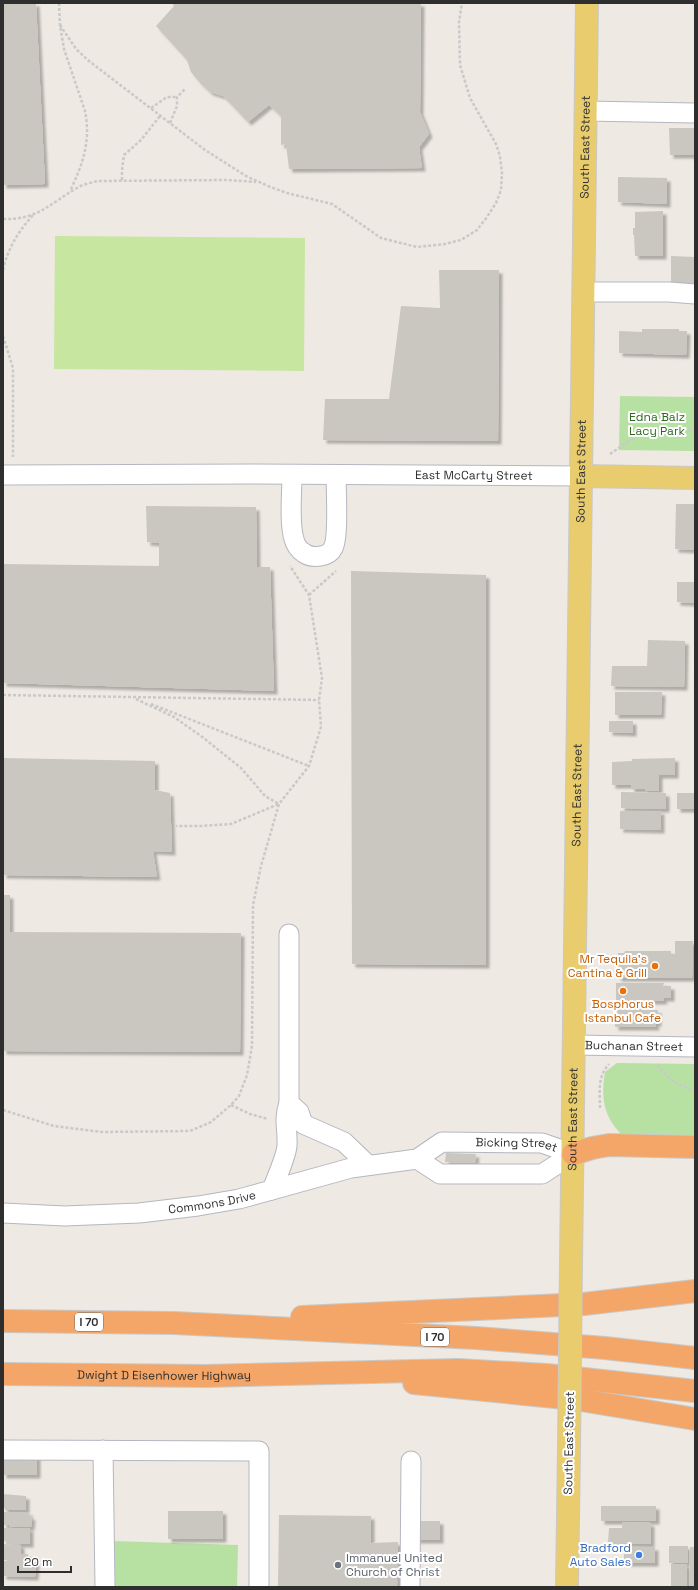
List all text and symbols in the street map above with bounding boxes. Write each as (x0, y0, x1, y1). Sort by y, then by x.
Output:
street label: South East Street (577, 95, 594, 199)
park label: Edna Balz Lacy Park (629, 409, 685, 439)
street label: South East Street (572, 419, 590, 523)
street label: East McCarty Street (415, 467, 533, 484)
street label: South East Street (568, 743, 586, 847)
place label: Mr Tequila's Cantina & Grill (568, 951, 647, 981)
marker: Mr Tequila's Cantina & Grill (650, 961, 660, 971)
marker: Bosphorus Istanbul Cafe (618, 986, 628, 996)
place label: Bosphorus Istanbul Cafe (585, 996, 661, 1026)
street label: Buchanan Street (585, 1037, 683, 1055)
street label: South East Street (564, 1067, 581, 1171)
street label: Bicking Street (476, 1134, 560, 1156)
street label: Commons Drive (167, 1187, 258, 1217)
road number: I 70 (75, 1313, 103, 1331)
road number: I 70 (421, 1328, 449, 1346)
street label: Dwight D Eisenhower Highway (77, 1367, 251, 1384)
street label: South East Street (560, 1391, 578, 1495)
place label: Bradford Auto Sales (570, 1540, 631, 1570)
scale bar (18, 1548, 71, 1574)
place label: Immanuel United Church of Christ (346, 1550, 443, 1580)
marker: Bradford Auto Sales (634, 1550, 644, 1560)
text: 20 m (24, 1554, 52, 1570)
marker: Immanuel United Church of Christ (333, 1560, 343, 1570)

